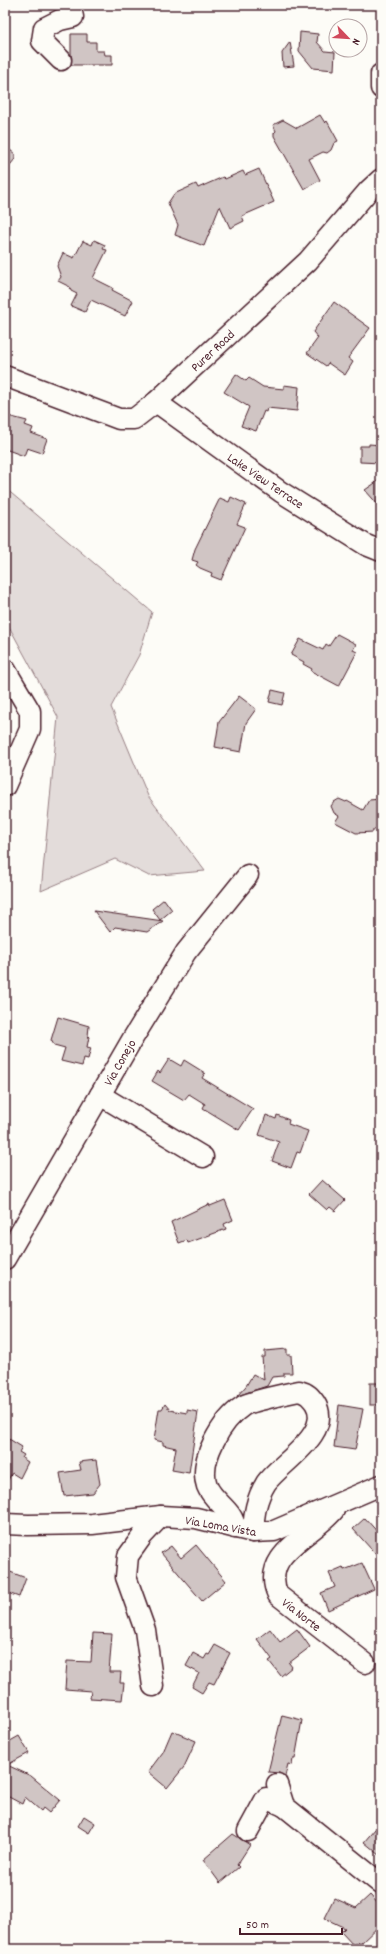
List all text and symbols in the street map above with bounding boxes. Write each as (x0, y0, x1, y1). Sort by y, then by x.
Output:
north arrow (328, 18, 368, 58)
text: N (347, 36, 364, 48)
street label: Purer Road (187, 326, 240, 377)
street label: Lake View Terrace (222, 449, 307, 515)
street label: Via Conejo (100, 1036, 142, 1090)
street label: Via Loma Vista (184, 1512, 258, 1543)
street label: Via Norte (277, 1595, 324, 1638)
scale bar (240, 1910, 342, 1936)
text: 50 m (246, 1917, 269, 1934)

